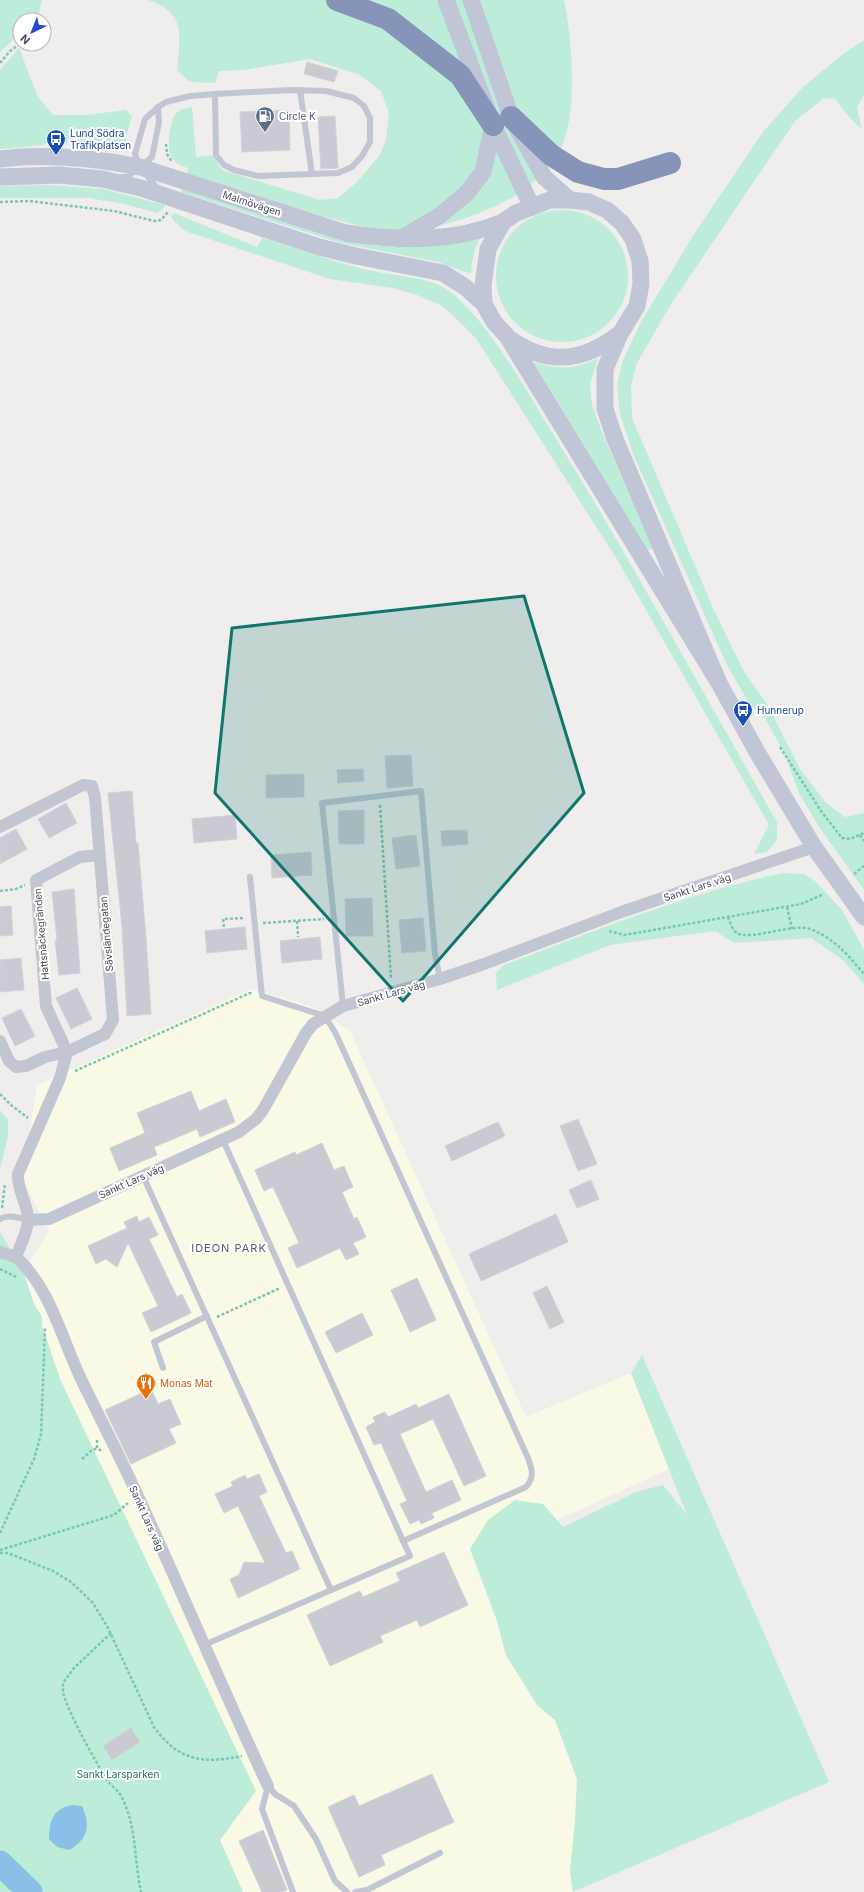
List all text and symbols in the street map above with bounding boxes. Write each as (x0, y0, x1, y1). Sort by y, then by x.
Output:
north arrow (12, 12, 52, 52)
text: N (17, 31, 33, 47)
fuel station icon: Circle K (254, 105, 276, 133)
place label: Circle K (279, 110, 316, 122)
place label: Lund Södra Trafikplatsen (70, 127, 131, 151)
bus stop icon: Lund Södra Trafikplatsen (45, 128, 67, 156)
street label: Malmövägen (221, 188, 283, 218)
bus stop icon: Hunnerup (732, 699, 754, 727)
place label: Hunnerup (757, 704, 804, 716)
street label: Sankt Lars väg (662, 870, 732, 904)
street label: Hattsnäckegränden (31, 887, 51, 980)
street label: Sävsländegatan (97, 896, 115, 972)
street label: Sankt Lars väg (356, 978, 426, 1008)
street label: Sankt Lars väg (97, 1161, 165, 1201)
district label: IDEON PARK (191, 1241, 267, 1255)
restaurant icon: Monas Mat (135, 1372, 157, 1400)
place label: Monas Mat (160, 1377, 213, 1389)
street label: Sankt Lars väg (127, 1484, 167, 1552)
park label: Sankt Larsparken (77, 1768, 159, 1780)

